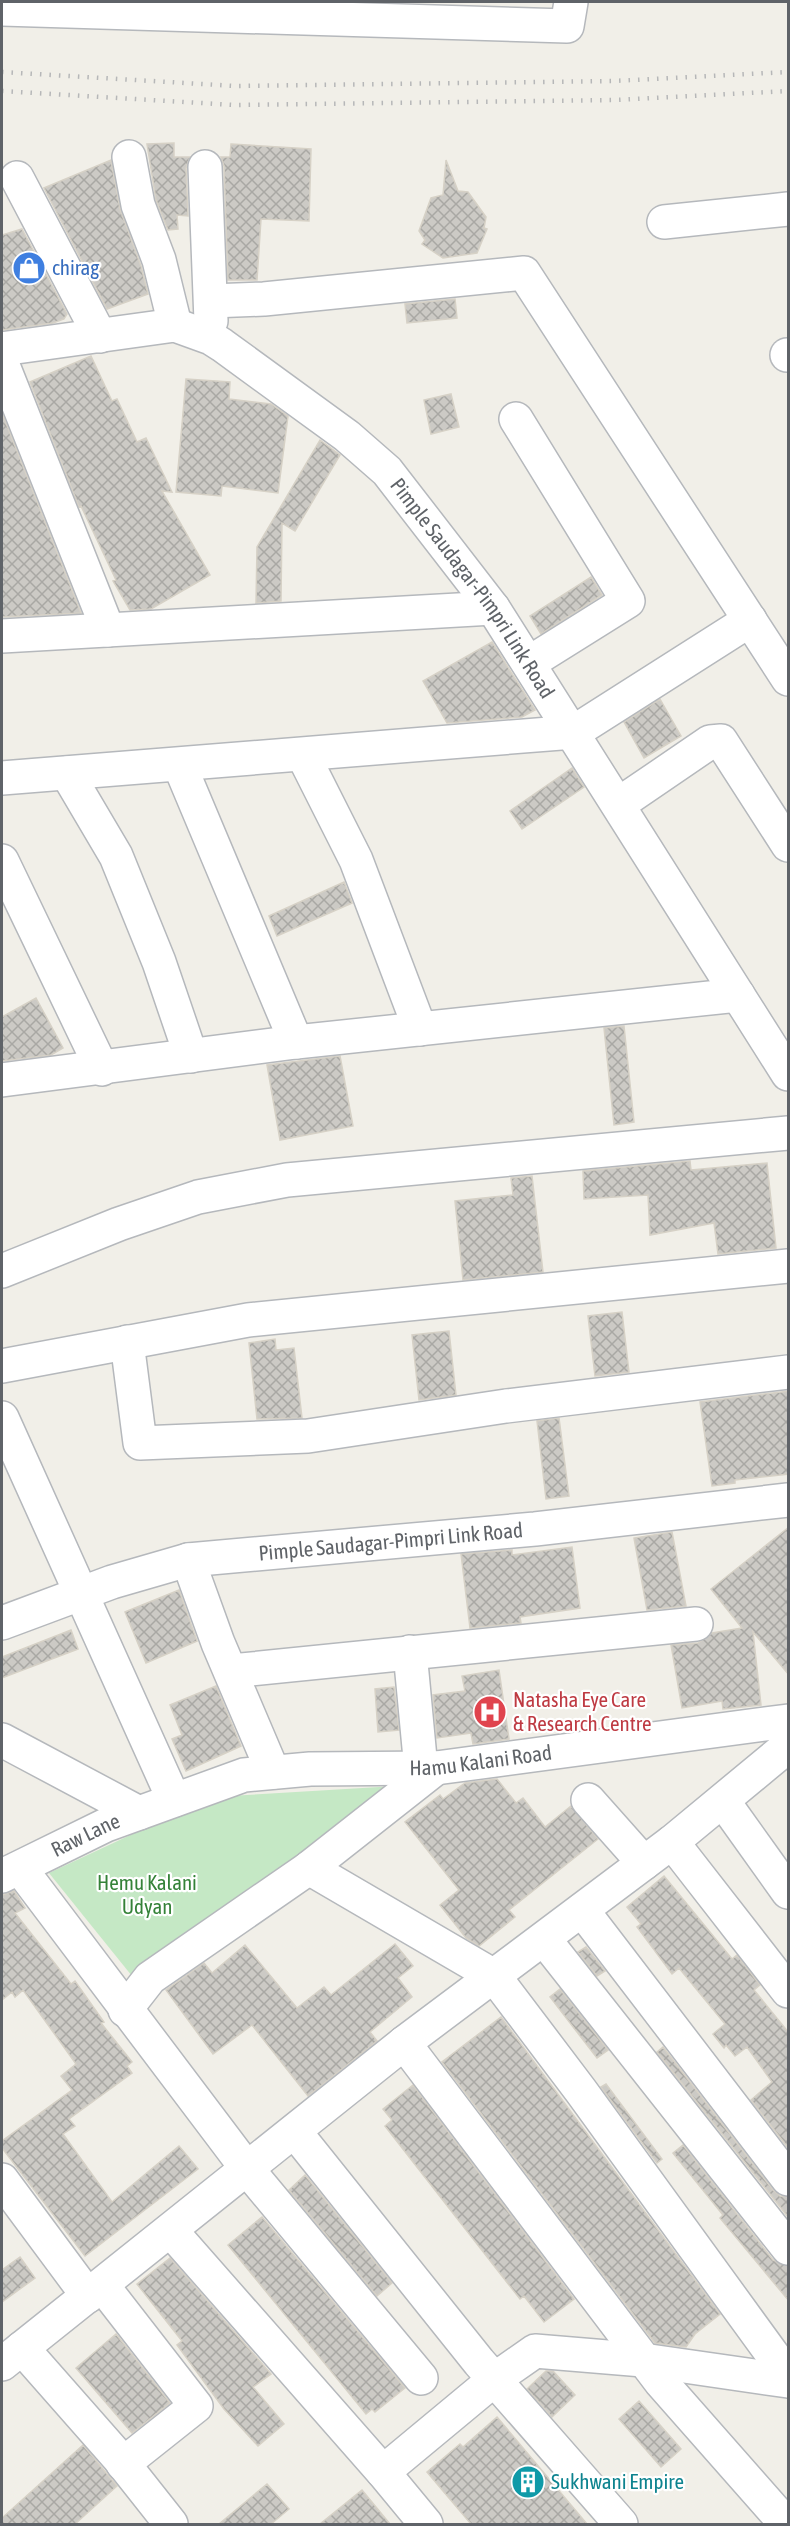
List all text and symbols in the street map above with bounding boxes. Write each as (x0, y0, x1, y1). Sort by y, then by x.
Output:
shop icon: chirag (11, 250, 47, 286)
place label: chirag (52, 255, 99, 279)
street label: Pimple Saudagar-Pimpri Link Road (386, 473, 560, 702)
street label: Pimple Saudagar-Pimpri Link Road (257, 1517, 524, 1565)
place label: Natasha Eye Care & Research Centre (513, 1687, 652, 1735)
hospital icon: Natasha Eye Care & Research Centre (472, 1694, 508, 1730)
street label: Hamu Kalani Road (409, 1740, 553, 1779)
street label: Raw Lane (47, 1808, 123, 1861)
park label: Hemu Kalani Udyan (97, 1870, 197, 1918)
building icon: Sukhwani Empire (510, 2464, 546, 2500)
place label: Sukhwani Empire (551, 2469, 684, 2493)

